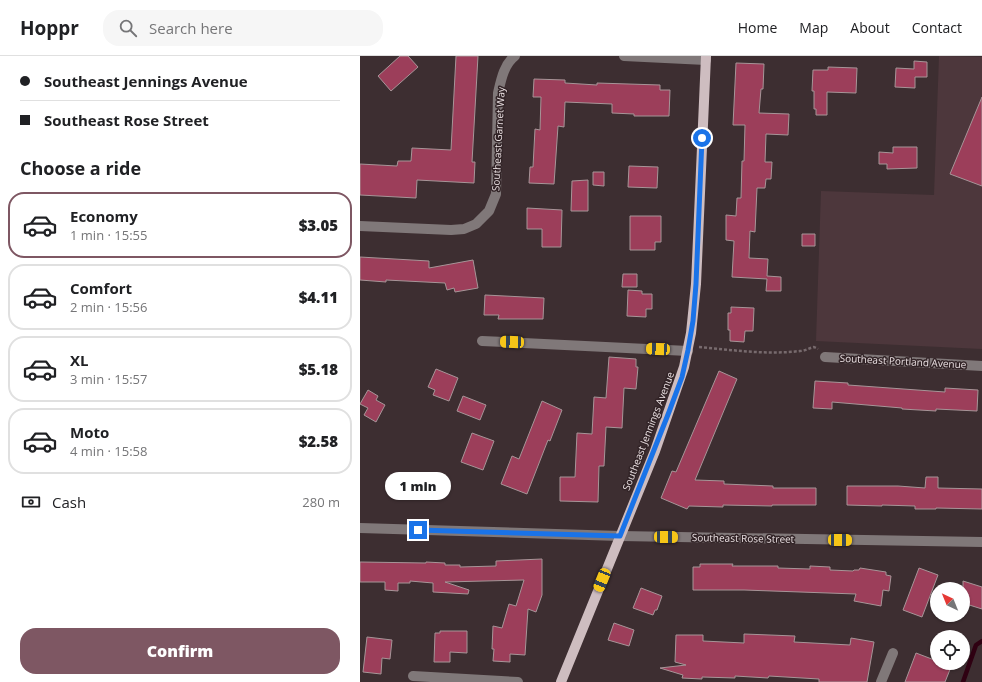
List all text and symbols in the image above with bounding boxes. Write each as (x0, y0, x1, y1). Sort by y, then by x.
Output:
search box (103, 10, 383, 46)
text: Hoppr (20, 15, 79, 41)
icon: search (117, 17, 139, 39)
text: Search here (149, 18, 233, 38)
text: Home (738, 18, 777, 37)
text: Map (799, 18, 828, 37)
text: About (850, 18, 890, 37)
text: Contact (912, 18, 962, 37)
text: Southeast Jennings Avenue (44, 71, 248, 91)
street label: Southeast Garnet Way (488, 86, 508, 191)
text: Southeast Rose Street (44, 110, 209, 130)
route start (693, 129, 711, 147)
text: Choose a ride (20, 156, 141, 180)
text: Economy (70, 206, 138, 226)
icon: car (22, 207, 58, 243)
text: $3.05 (299, 215, 338, 235)
text: 1 min · 15:55 (70, 226, 147, 244)
text: Comfort (70, 278, 132, 298)
icon: car (22, 279, 58, 315)
text: $4.11 (299, 287, 338, 307)
text: 2 min · 15:56 (70, 298, 147, 316)
car (500, 336, 524, 348)
car (646, 342, 670, 356)
text: XL (70, 350, 88, 370)
icon: car (22, 351, 58, 387)
street label: Southeast Portland Avenue (839, 351, 967, 371)
text: $5.18 (299, 359, 338, 379)
street label: Southeast Jennings Avenue (619, 369, 677, 492)
text: 3 min · 15:57 (70, 370, 147, 388)
text: Moto (70, 422, 109, 442)
icon: car (22, 423, 58, 459)
text: $2.58 (299, 431, 338, 451)
text: 4 min · 15:58 (70, 442, 147, 460)
callout: 1 min (385, 472, 451, 500)
text: 1 min (400, 477, 436, 495)
icon: cash (20, 491, 42, 513)
text: Cash (52, 492, 86, 512)
text: 280 m (302, 493, 340, 511)
route end (409, 521, 427, 539)
street label: Southeast Rose Street (692, 530, 795, 546)
car (654, 531, 678, 543)
car (828, 534, 852, 546)
car (592, 567, 612, 593)
north arrow (930, 582, 970, 622)
map controls (930, 582, 970, 670)
button: Confirm (20, 628, 340, 674)
button: locate (930, 630, 970, 670)

